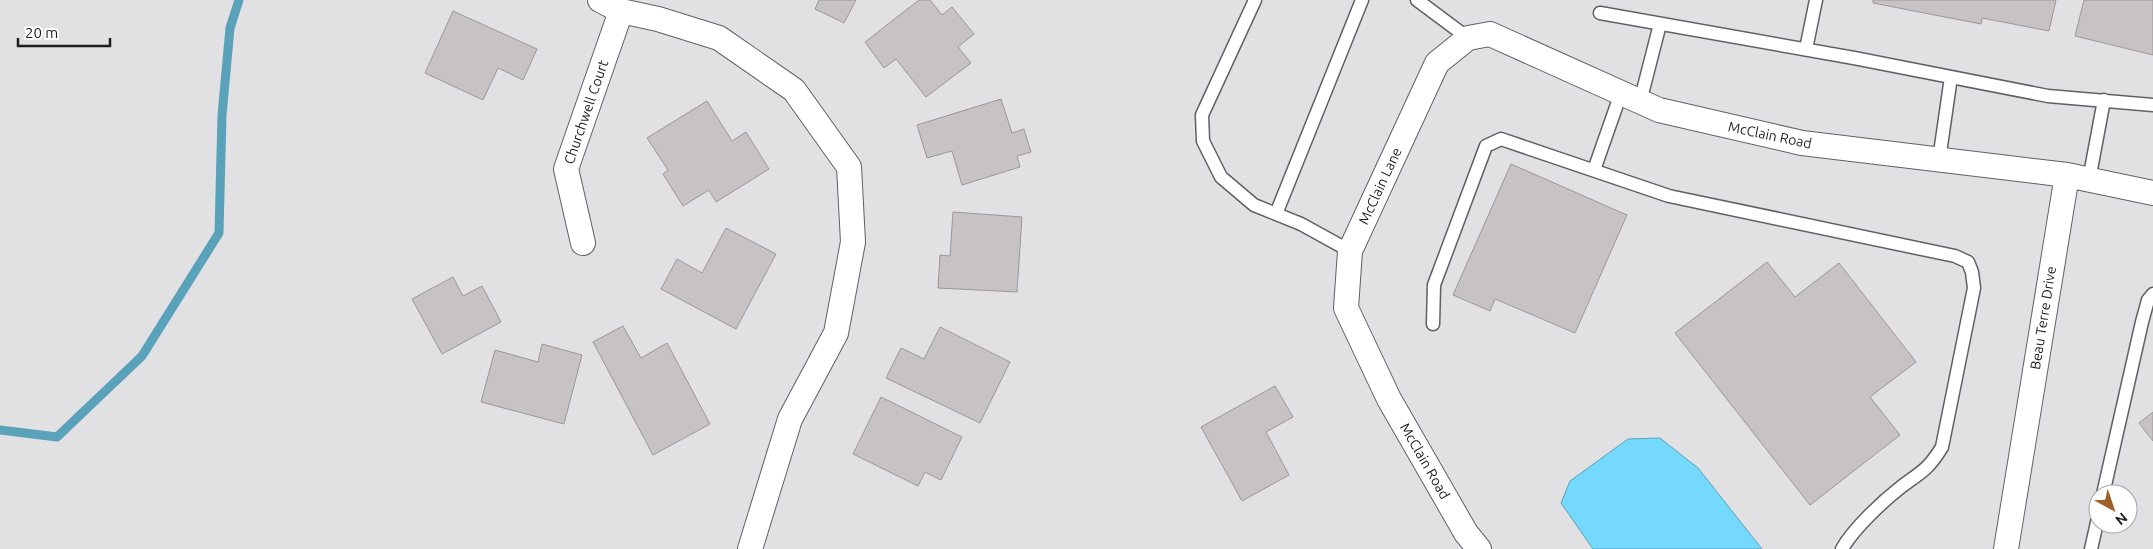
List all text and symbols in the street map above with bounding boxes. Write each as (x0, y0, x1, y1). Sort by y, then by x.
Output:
scale bar (18, 15, 110, 47)
text: 20 m (25, 24, 58, 41)
street label: Churchwell Court (561, 57, 611, 166)
street label: McClain Road (1727, 118, 1813, 152)
street label: McClain Lane (1355, 145, 1405, 227)
street label: Beau Terre Drive (2027, 265, 2059, 371)
street label: McClain Road (1397, 420, 1453, 502)
north arrow (2088, 484, 2138, 534)
text: N (2112, 509, 2131, 528)

